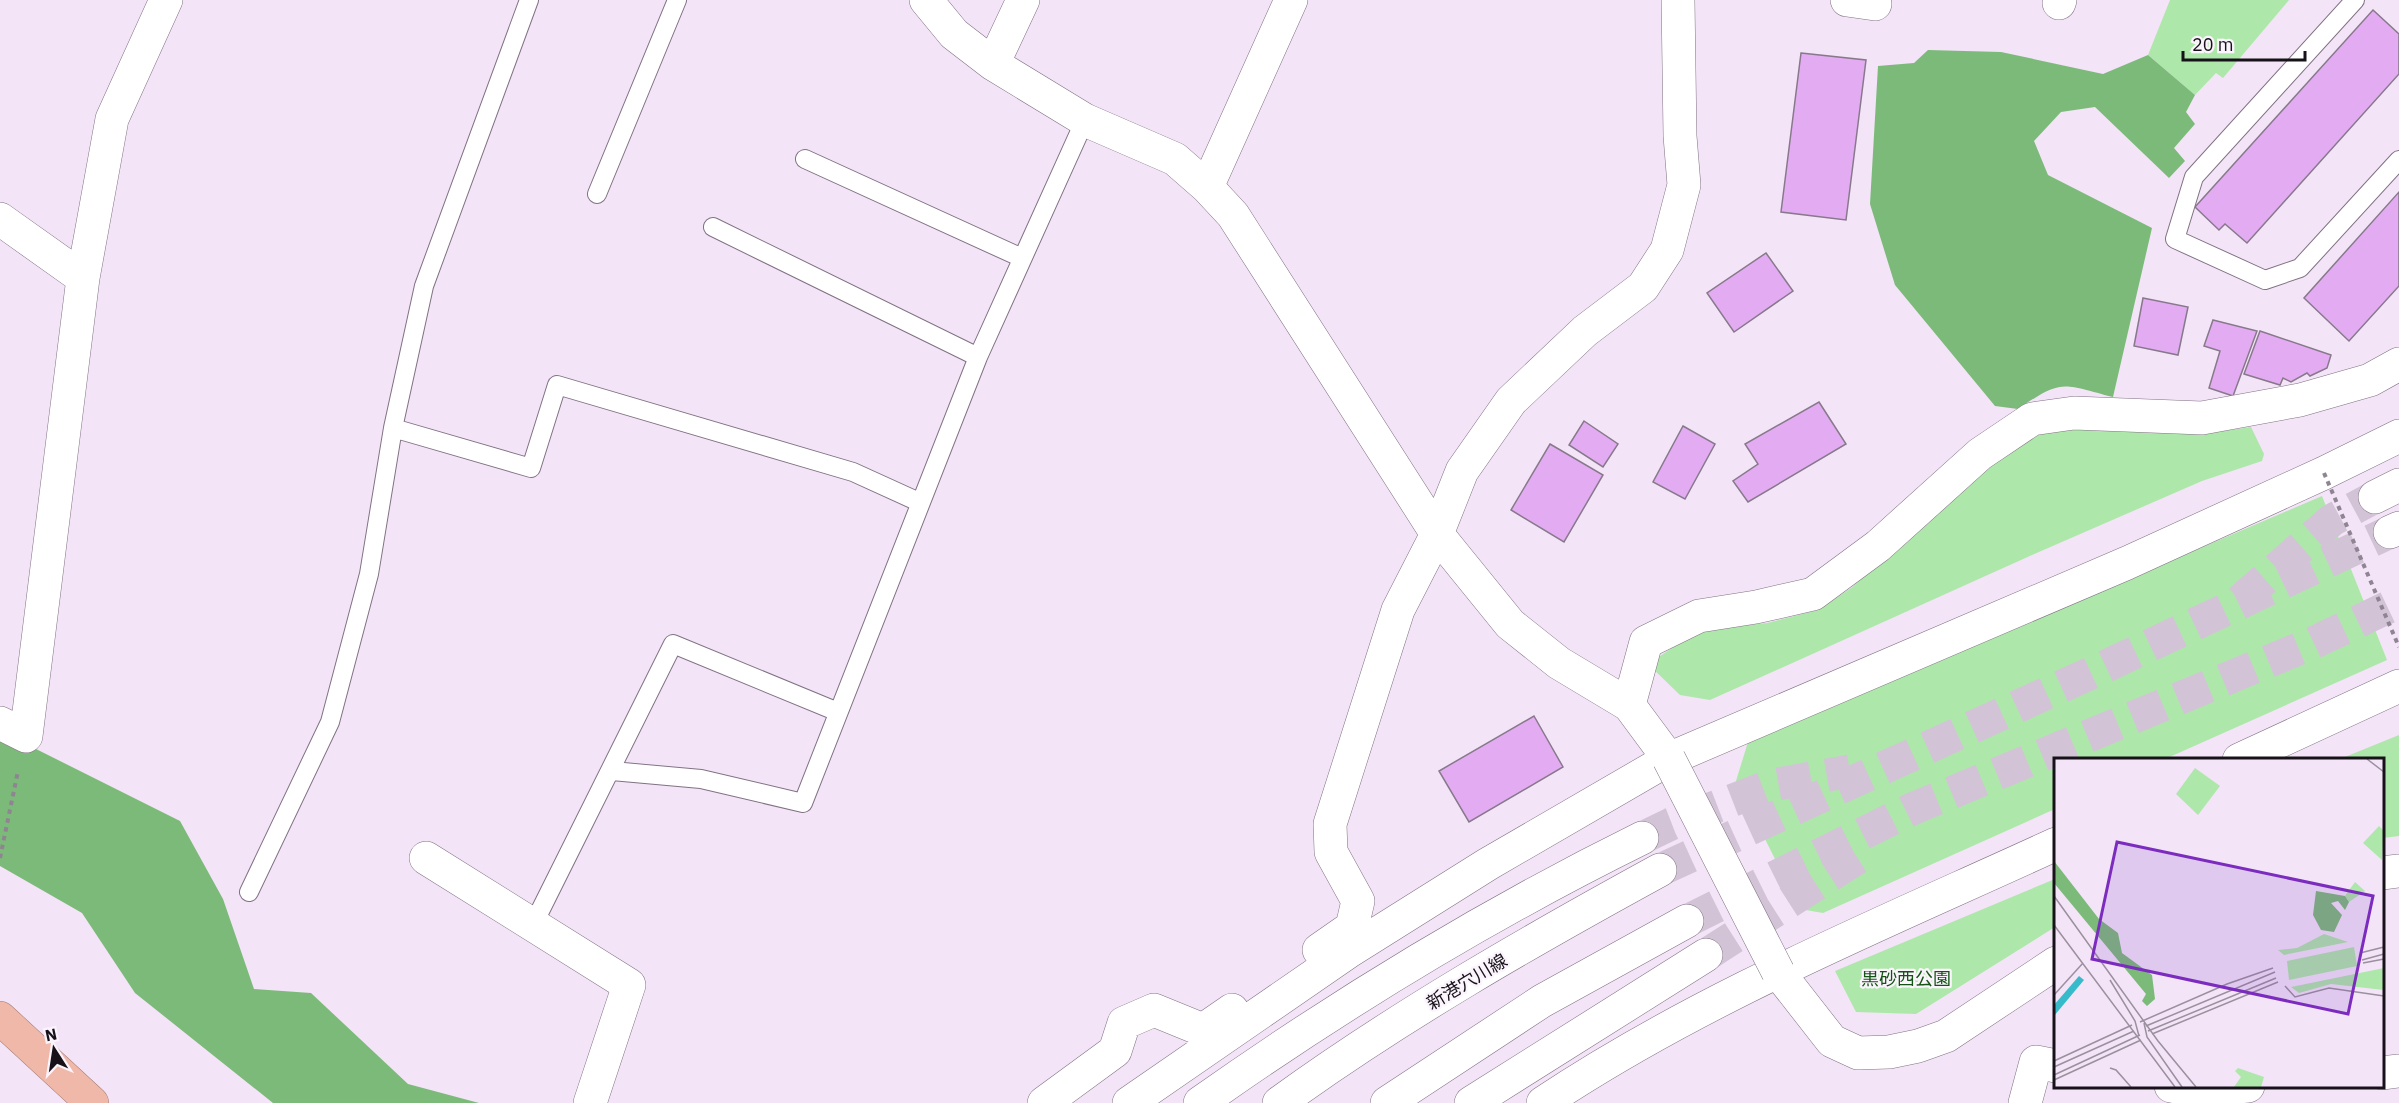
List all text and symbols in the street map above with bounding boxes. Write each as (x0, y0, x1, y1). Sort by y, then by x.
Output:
scale bar (2183, 24, 2304, 62)
text: 20 m (2192, 33, 2234, 56)
inset map (2054, 758, 2384, 1088)
street label: 新港穴川線 (1422, 949, 1511, 1015)
park label: 黒砂西公園 (1861, 967, 1951, 990)
north arrow (24, 1019, 84, 1079)
text: N (43, 1023, 59, 1045)

